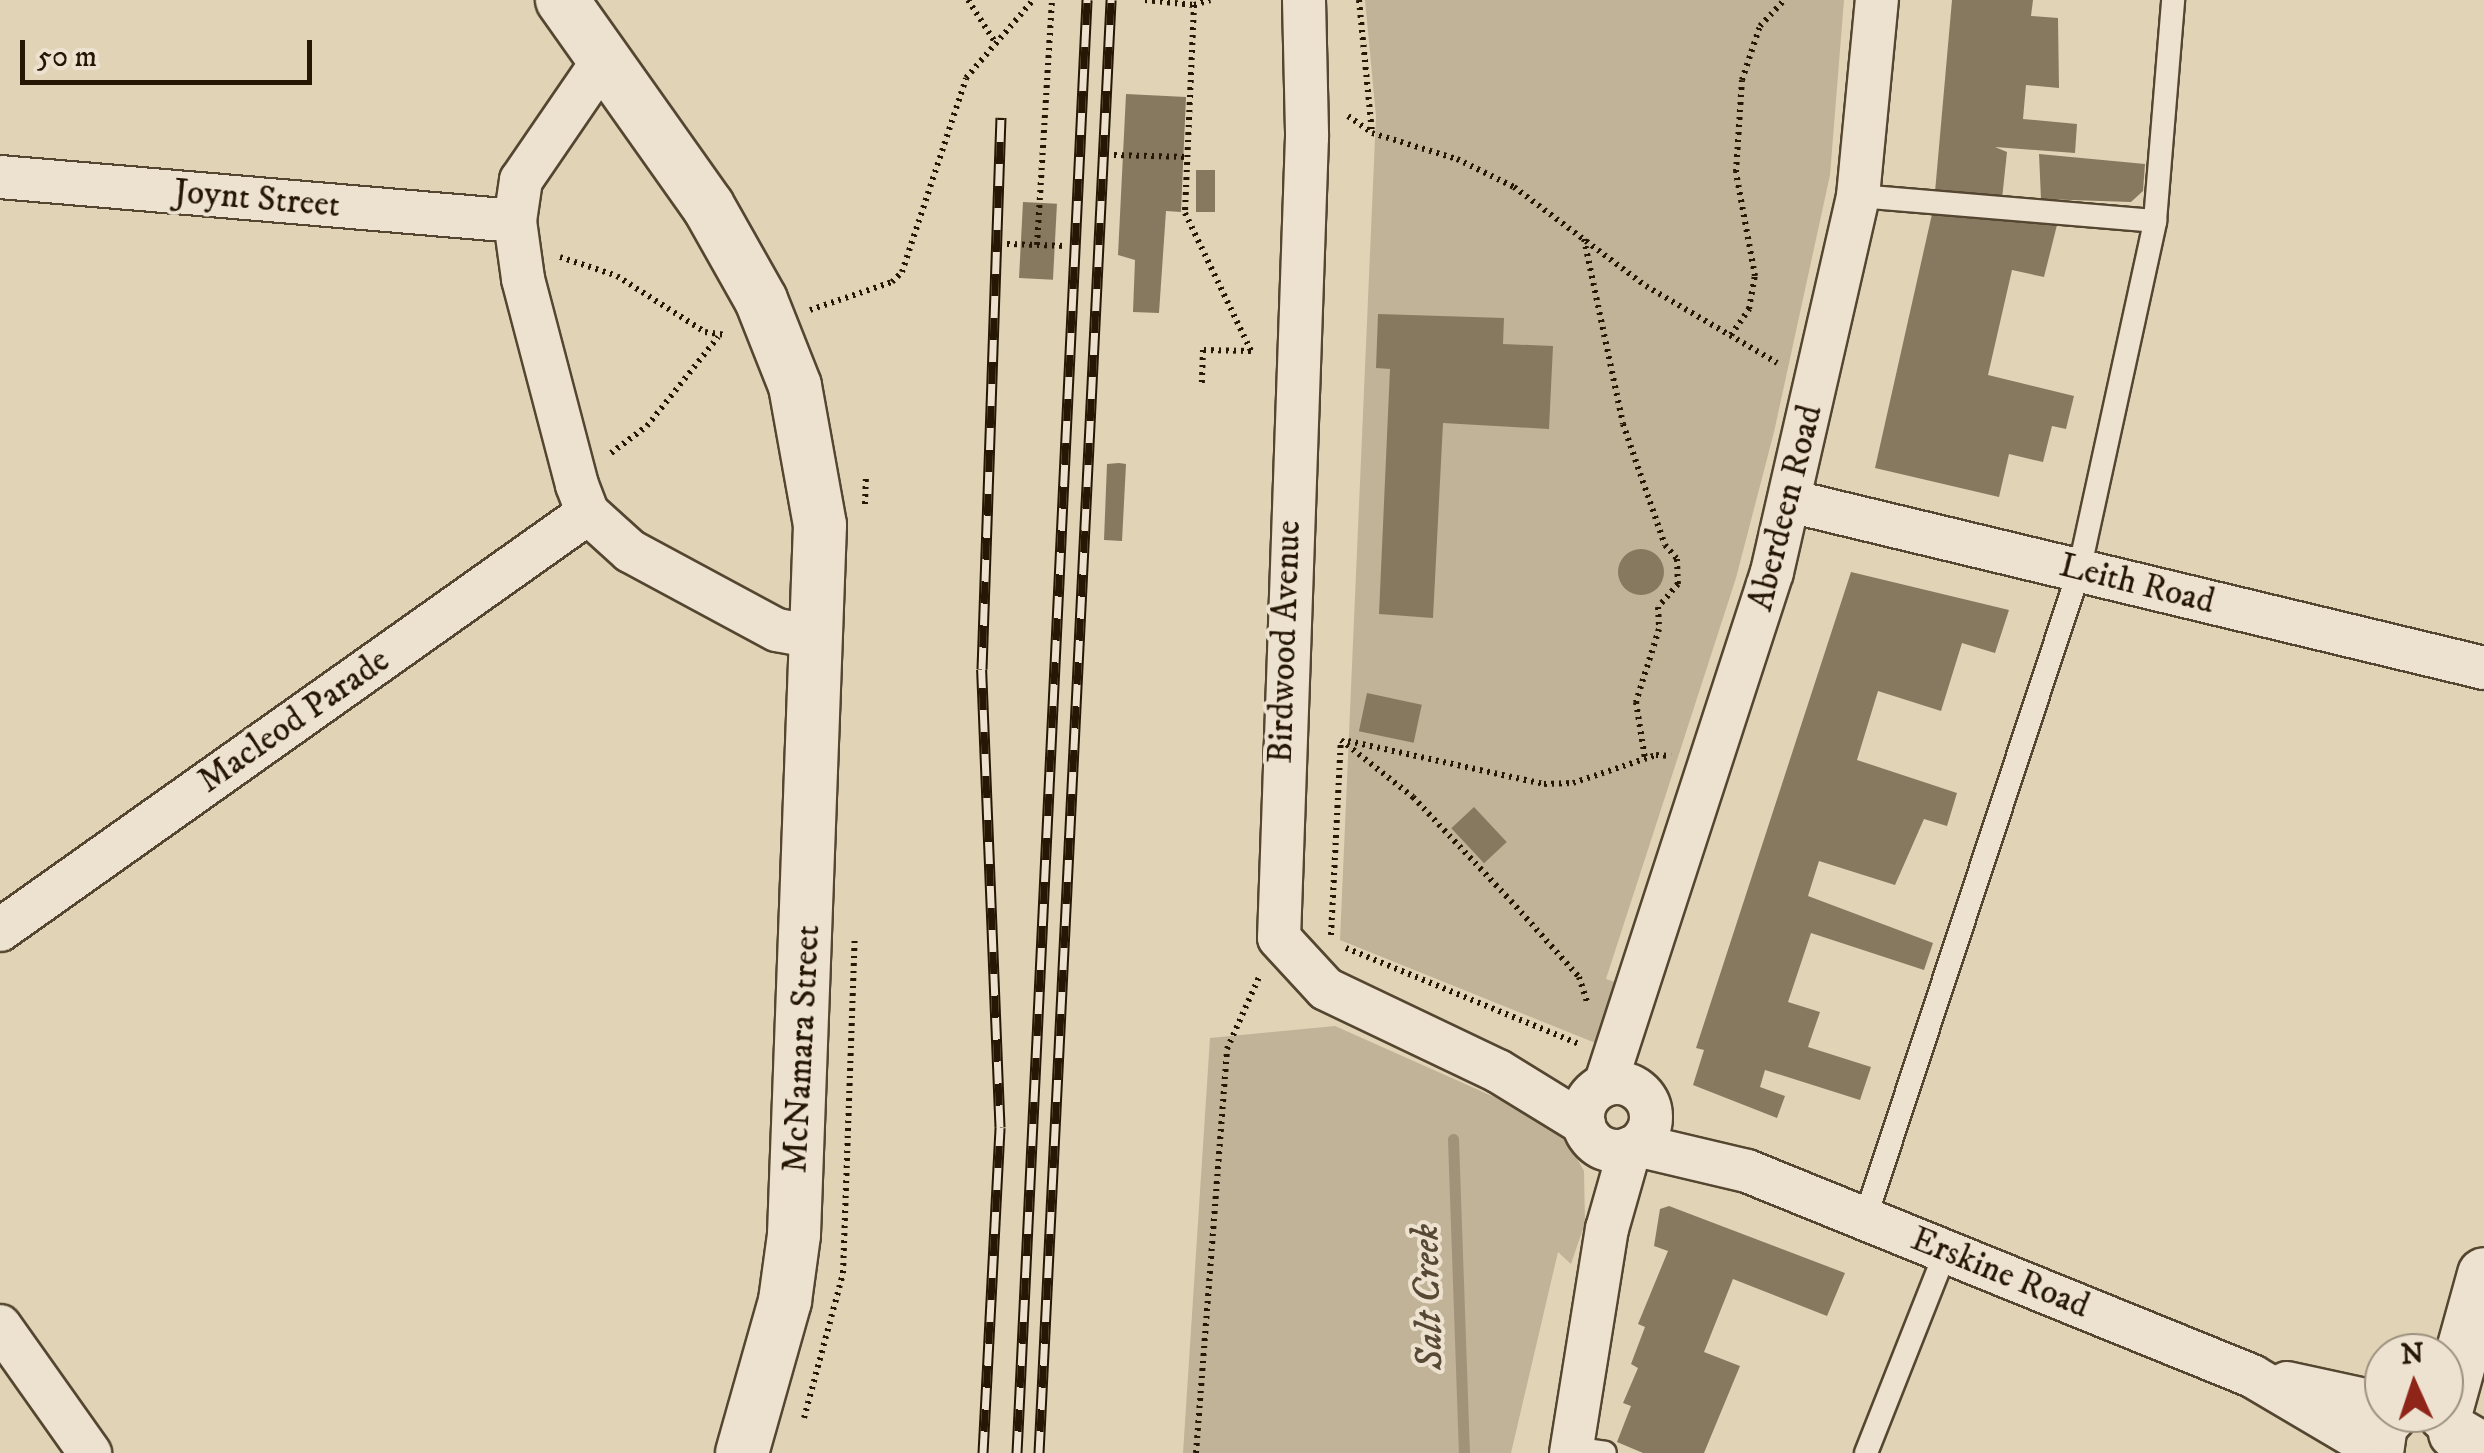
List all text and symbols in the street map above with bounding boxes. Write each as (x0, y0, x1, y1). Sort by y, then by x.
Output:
scale bar (25, 20, 318, 82)
text: 50 m (37, 39, 97, 76)
street label: Joynt Street (172, 171, 342, 227)
street label: Aberdeen Road (1740, 401, 1832, 615)
street label: Birdwood Avenue (1260, 520, 1310, 764)
street label: Leith Road (2055, 544, 2219, 624)
street label: Macleod Parade (190, 640, 398, 802)
street label: McNamara Street (775, 924, 829, 1174)
street label: Erskine Road (1905, 1218, 2095, 1328)
water label: Salt Creek (1404, 1223, 1454, 1371)
north arrow (2364, 1333, 2464, 1433)
text: N (2400, 1336, 2425, 1373)

